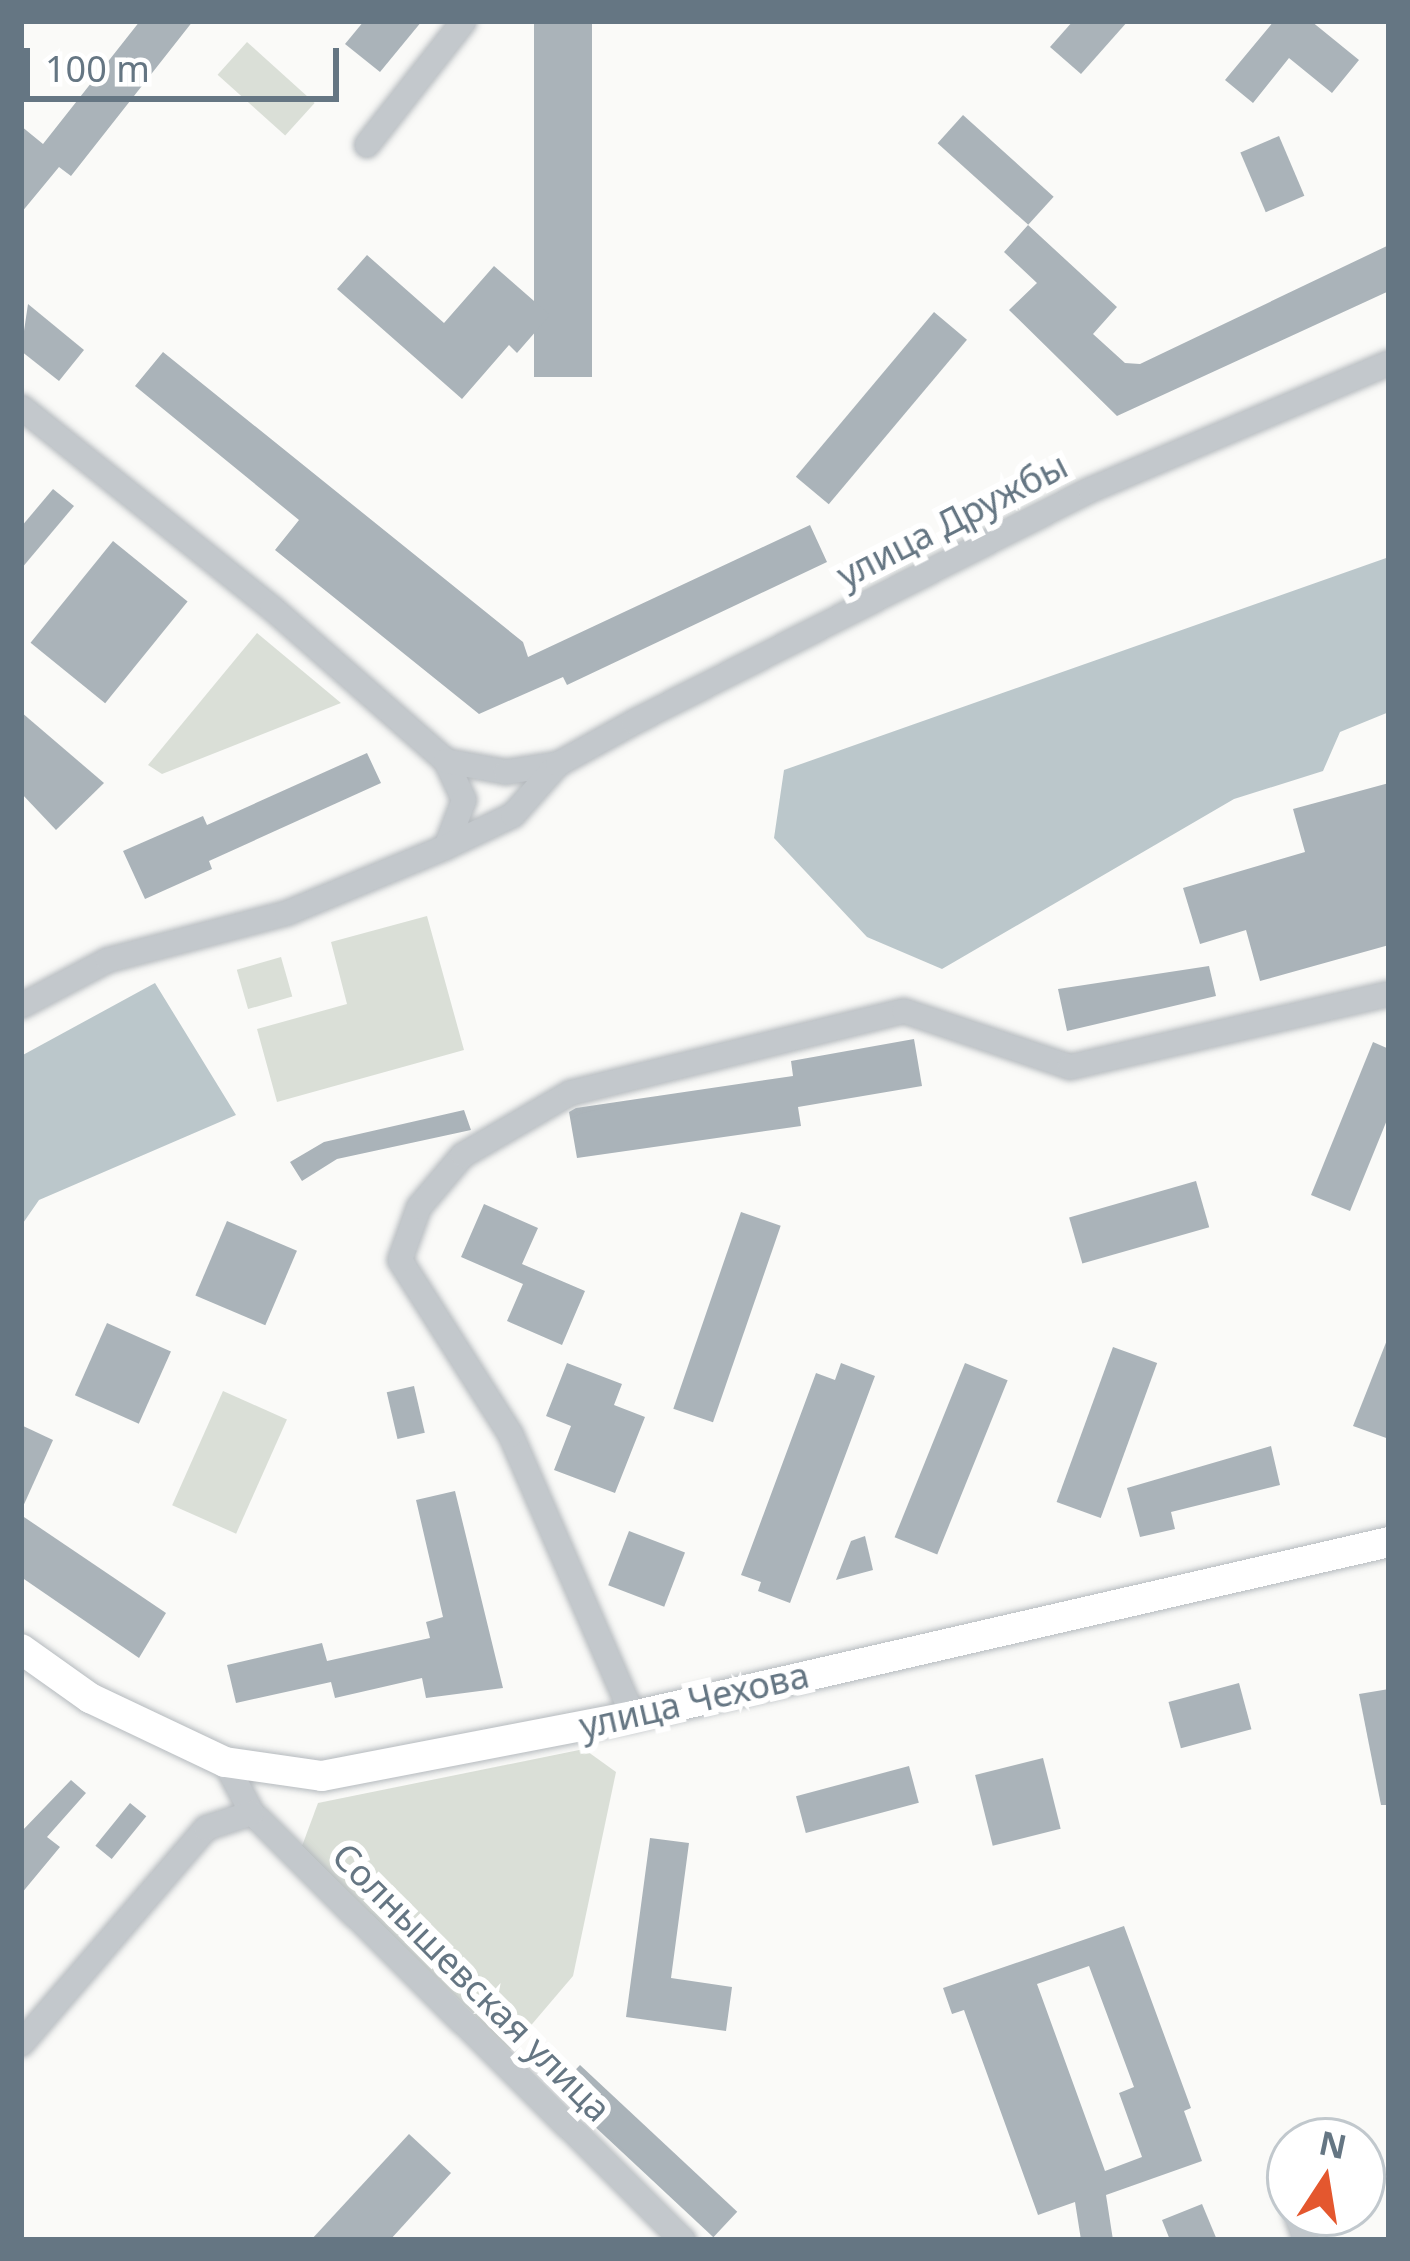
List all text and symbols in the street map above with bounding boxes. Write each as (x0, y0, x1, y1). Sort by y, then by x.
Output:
scale bar (30, 24, 345, 98)
text: 100 m (45, 44, 150, 93)
street label: улица Дружбы (830, 443, 1074, 597)
street label: улица Чехова (575, 1653, 813, 1747)
street label: Солнышевская улица (324, 1834, 620, 2130)
north arrow (1266, 2117, 1386, 2237)
text: N (1315, 2119, 1351, 2169)

